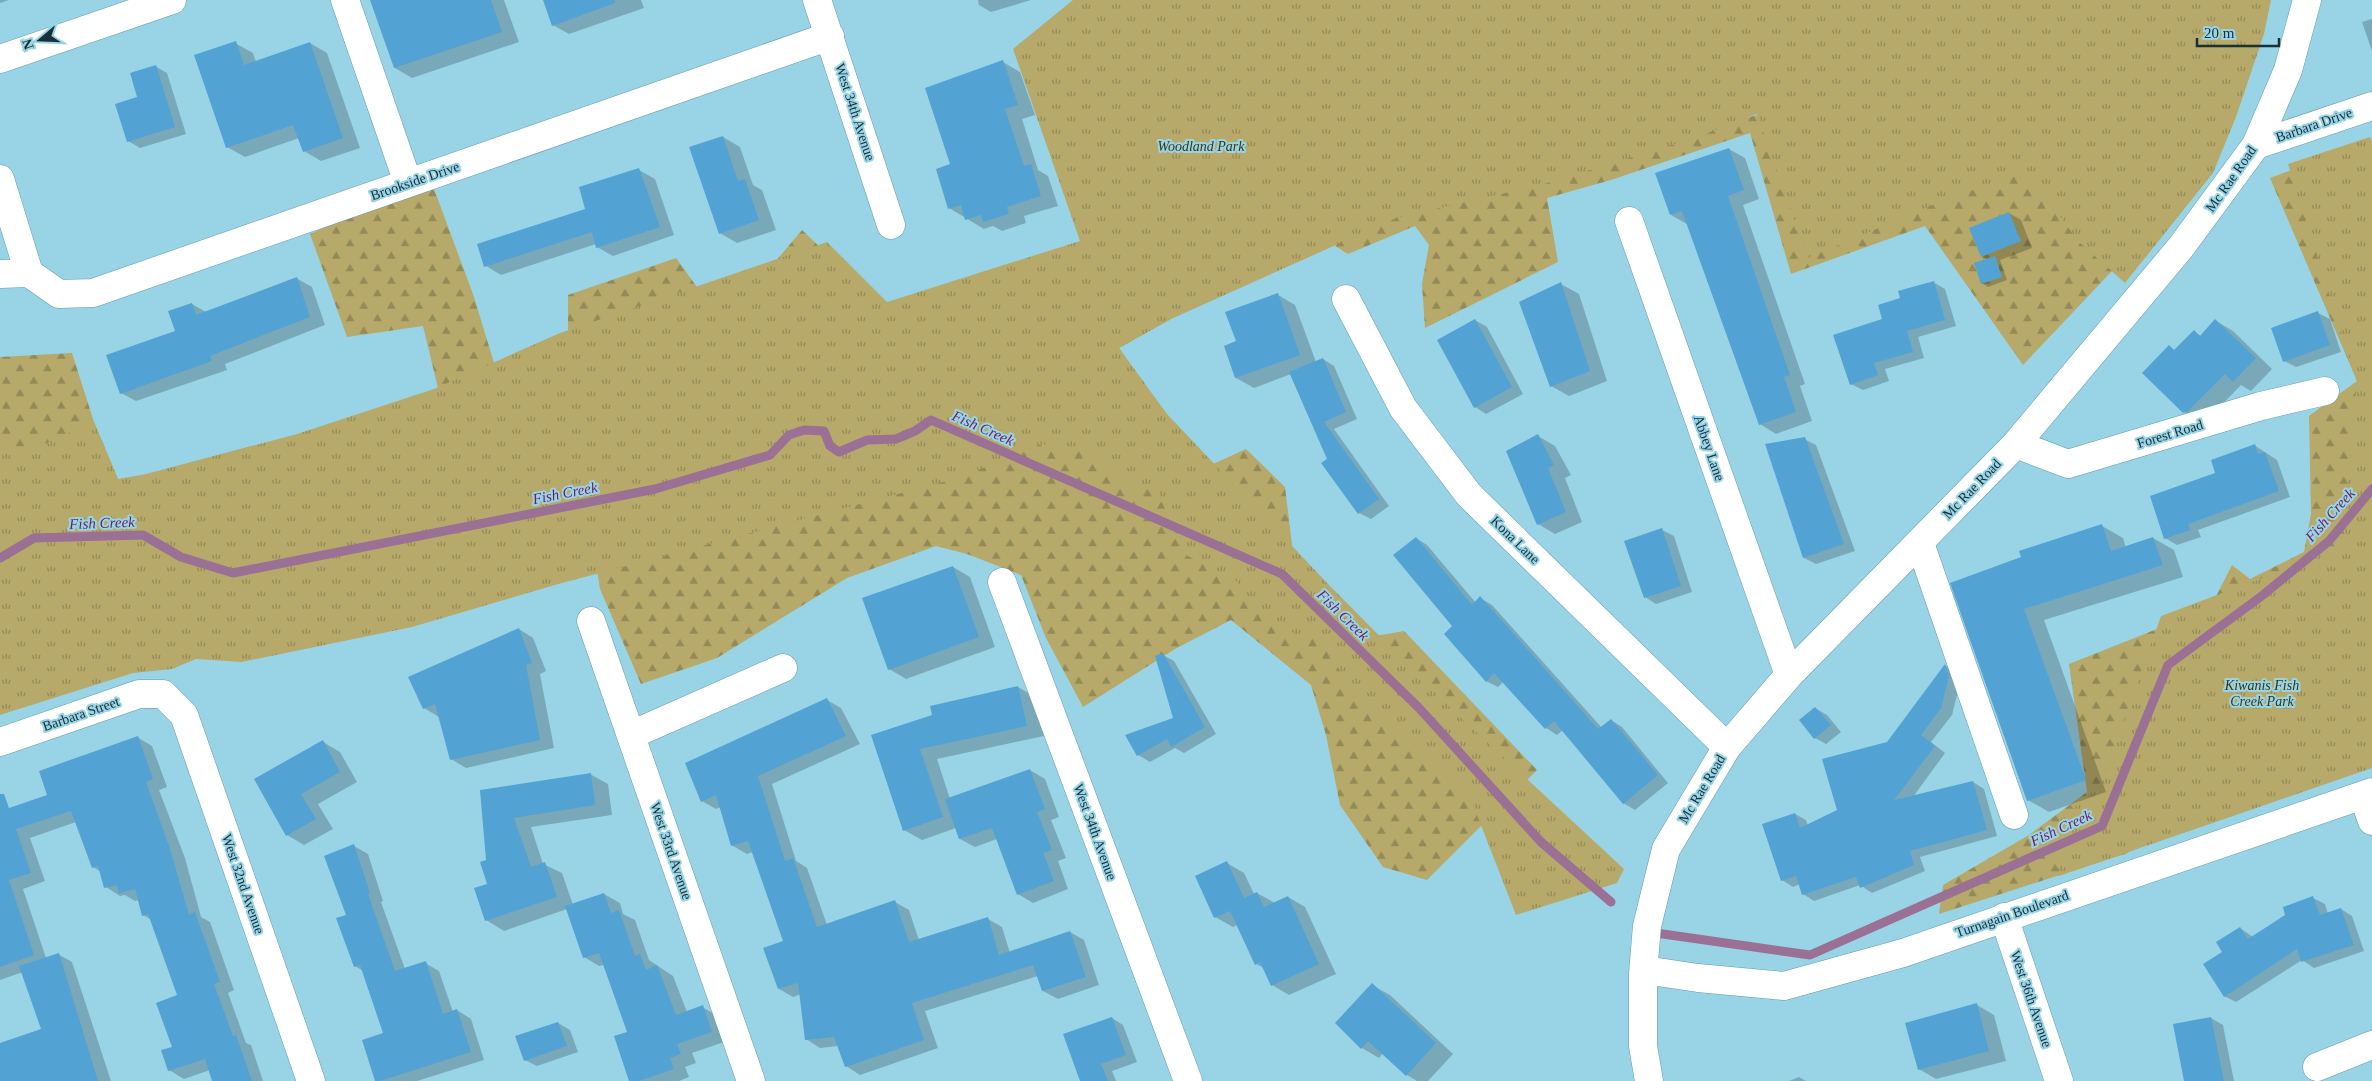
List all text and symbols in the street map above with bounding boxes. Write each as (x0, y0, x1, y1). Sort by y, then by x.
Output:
north arrow (15, 15, 65, 65)
scale bar (2197, 15, 2280, 47)
text: 20 m (2204, 25, 2235, 41)
text: N (19, 37, 37, 51)
street label: West 34th Avenue (832, 62, 878, 162)
street label: Barbara Drive (2274, 105, 2354, 145)
park label: Woodland Park (1158, 139, 1245, 154)
street label: Mc Rae Road (2203, 143, 2259, 215)
street label: Brookside Drive (369, 159, 461, 203)
water label: Fish Creek (949, 407, 1017, 449)
street label: Abbey Lane (1691, 413, 1727, 483)
street label: Forest Road (2135, 417, 2205, 451)
street label: Mc Rae Road (1940, 456, 2004, 522)
water label: Fish Creek (530, 479, 599, 507)
water label: Fish Creek (2301, 485, 2358, 546)
street label: Kona Lane (1488, 513, 1542, 567)
water label: Fish Creek (68, 514, 135, 532)
water label: Fish Creek (1313, 586, 1372, 644)
park label: Kiwanis Fish Creek Park (2224, 678, 2299, 709)
street label: Barbara Street (41, 694, 122, 734)
street label: Mc Rae Road (1676, 752, 1728, 826)
street label: West 34th Avenue (1071, 782, 1119, 882)
street label: West 33rd Avenue (647, 800, 695, 902)
water label: Fish Creek (2027, 807, 2094, 850)
street label: West 32nd Avenue (219, 832, 267, 936)
street label: Turnagain Boulevard (1953, 888, 2071, 940)
street label: West 36th Avenue (2007, 949, 2055, 1049)

